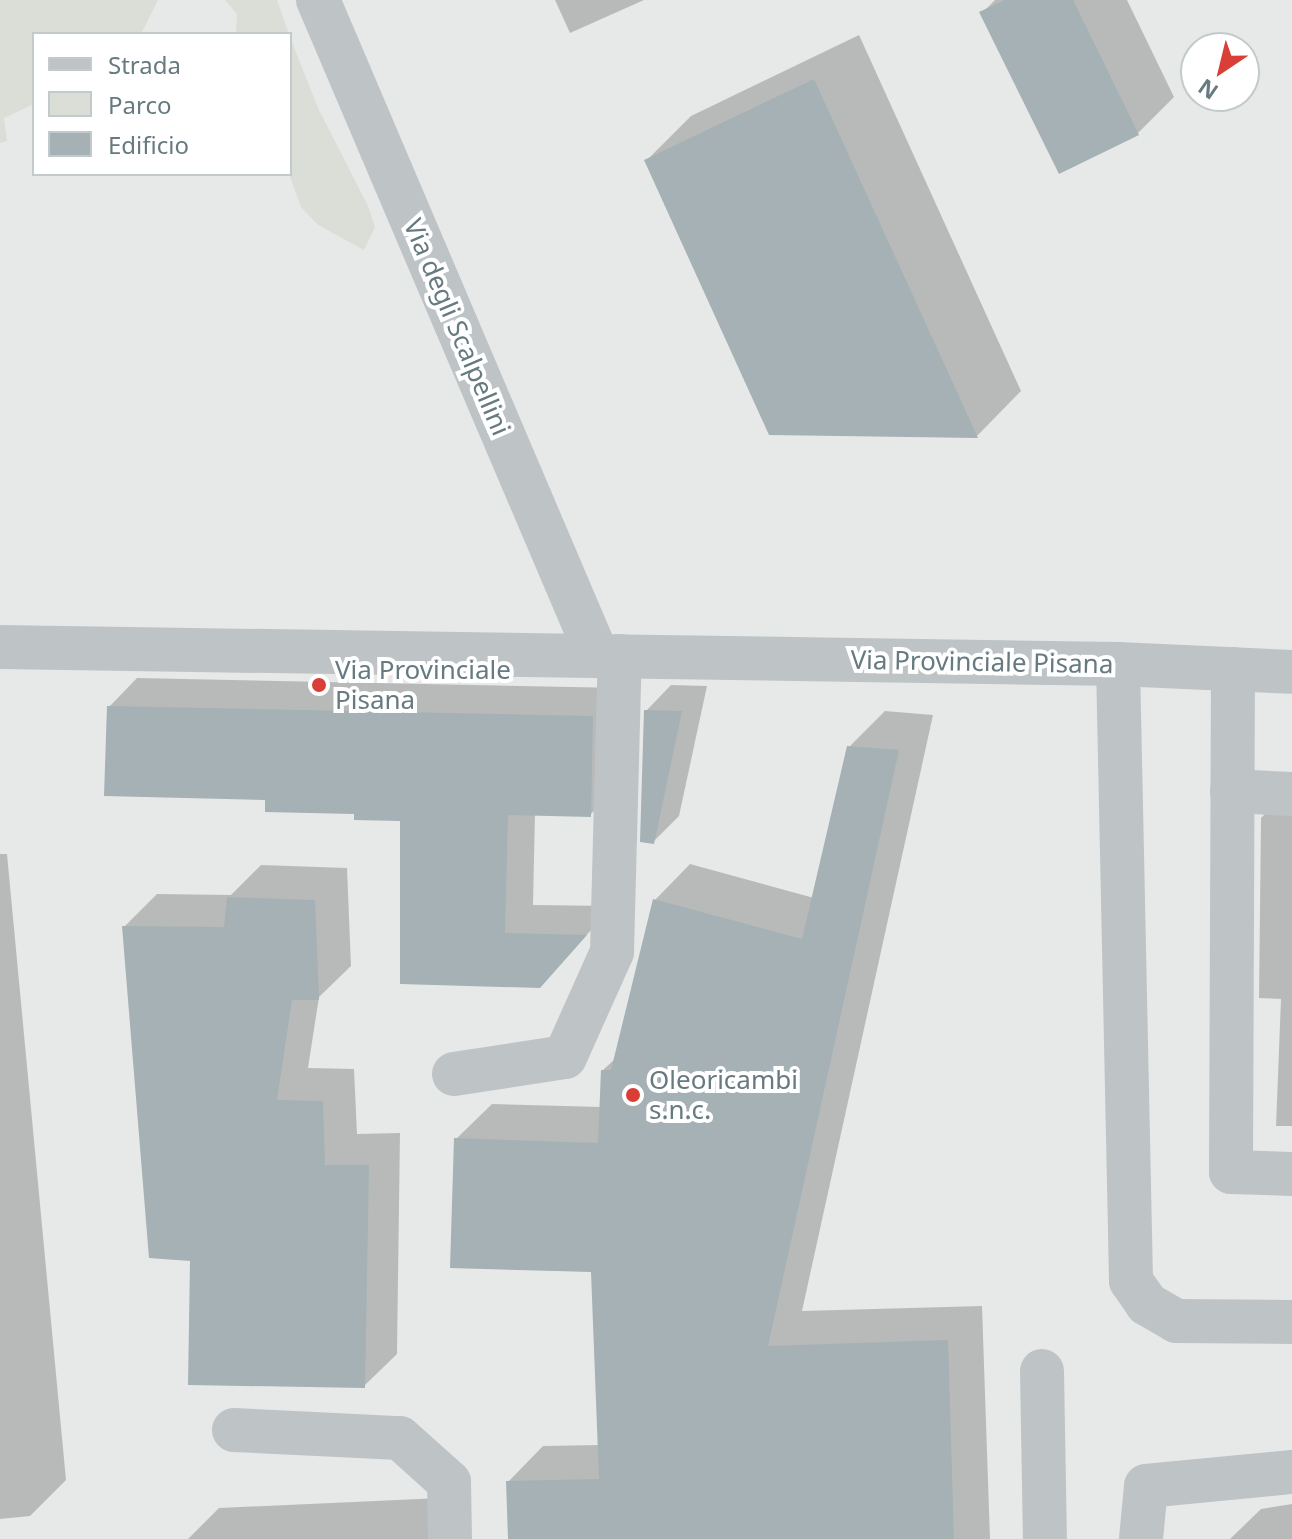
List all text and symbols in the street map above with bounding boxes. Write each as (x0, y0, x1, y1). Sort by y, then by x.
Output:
legend (32, 32, 292, 176)
north arrow (1180, 32, 1260, 112)
text: Strada (108, 48, 181, 81)
text: N (1191, 73, 1223, 107)
text: Parco (108, 88, 171, 121)
text: Edificio (108, 128, 189, 161)
street label: Via degli Scalpellini (397, 214, 517, 440)
street label: Via Provinciale Pisana (850, 644, 1114, 680)
place label: Via Provinciale Pisana (335, 654, 511, 716)
marker: Via Provinciale Pisana (310, 676, 328, 694)
place label: Oleoricambi s.n.c. (649, 1064, 798, 1126)
marker: Oleoricambi s.n.c. (624, 1086, 642, 1104)

